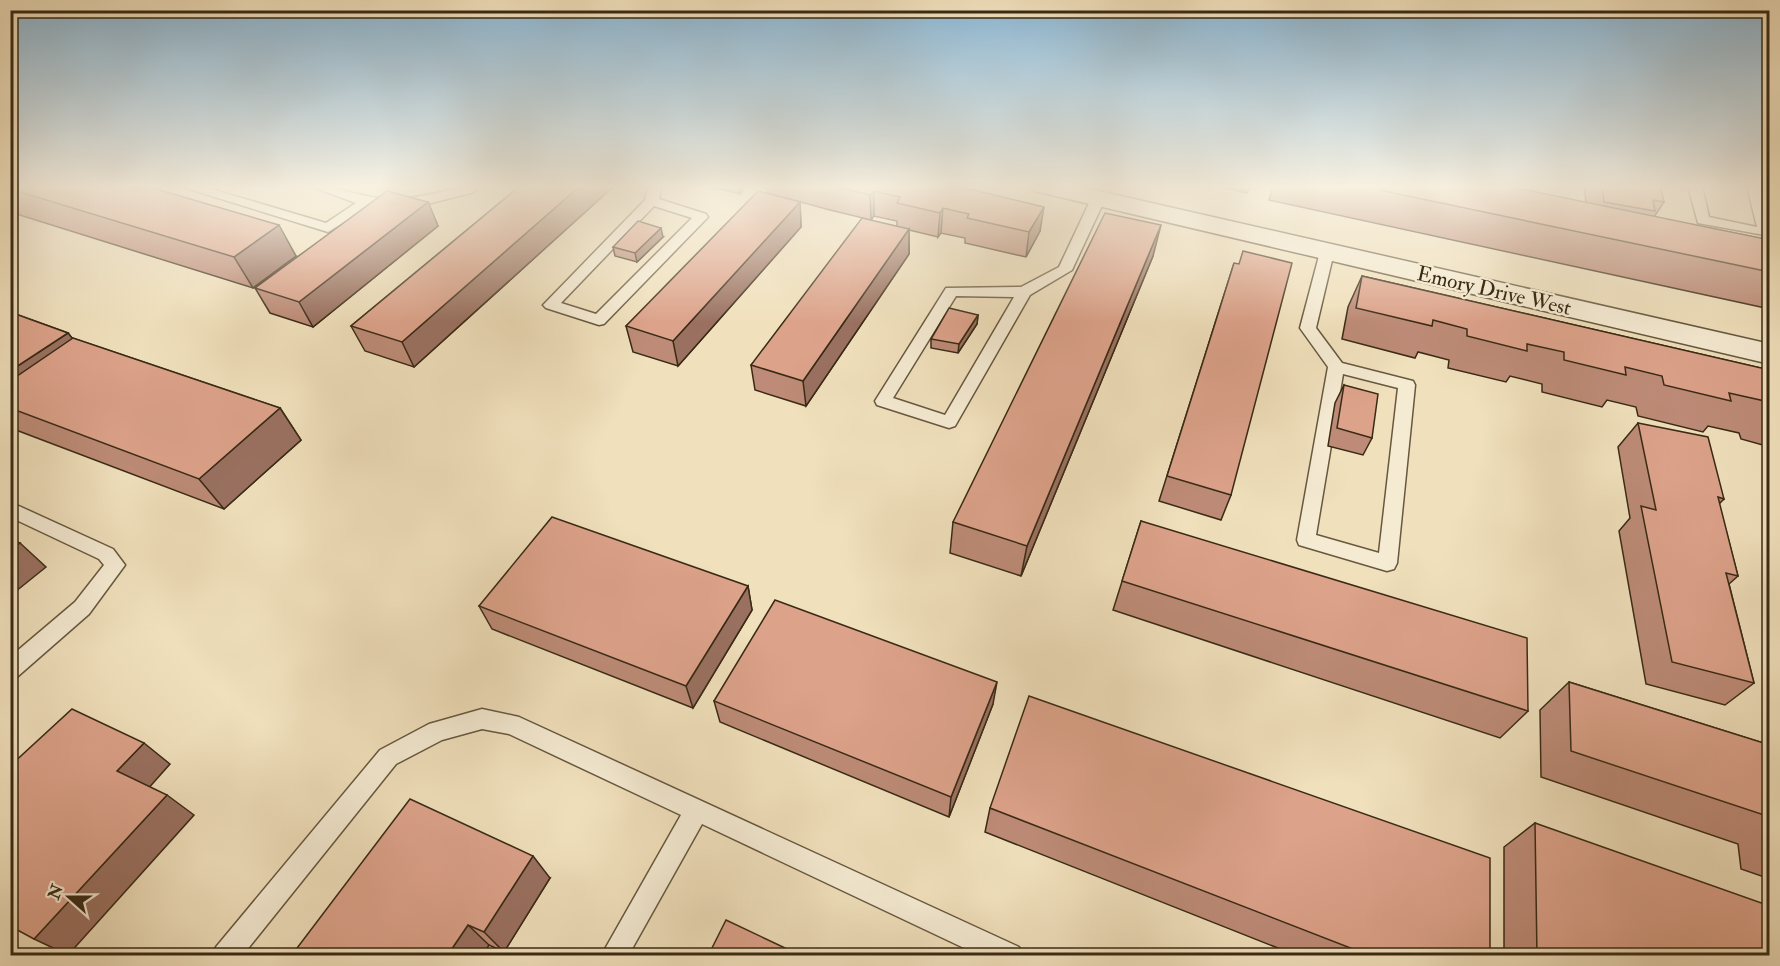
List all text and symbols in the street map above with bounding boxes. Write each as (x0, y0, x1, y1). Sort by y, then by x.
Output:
street label: Emory Drive West (1414, 260, 1574, 322)
north arrow (39, 867, 99, 927)
text: N (44, 881, 68, 903)

